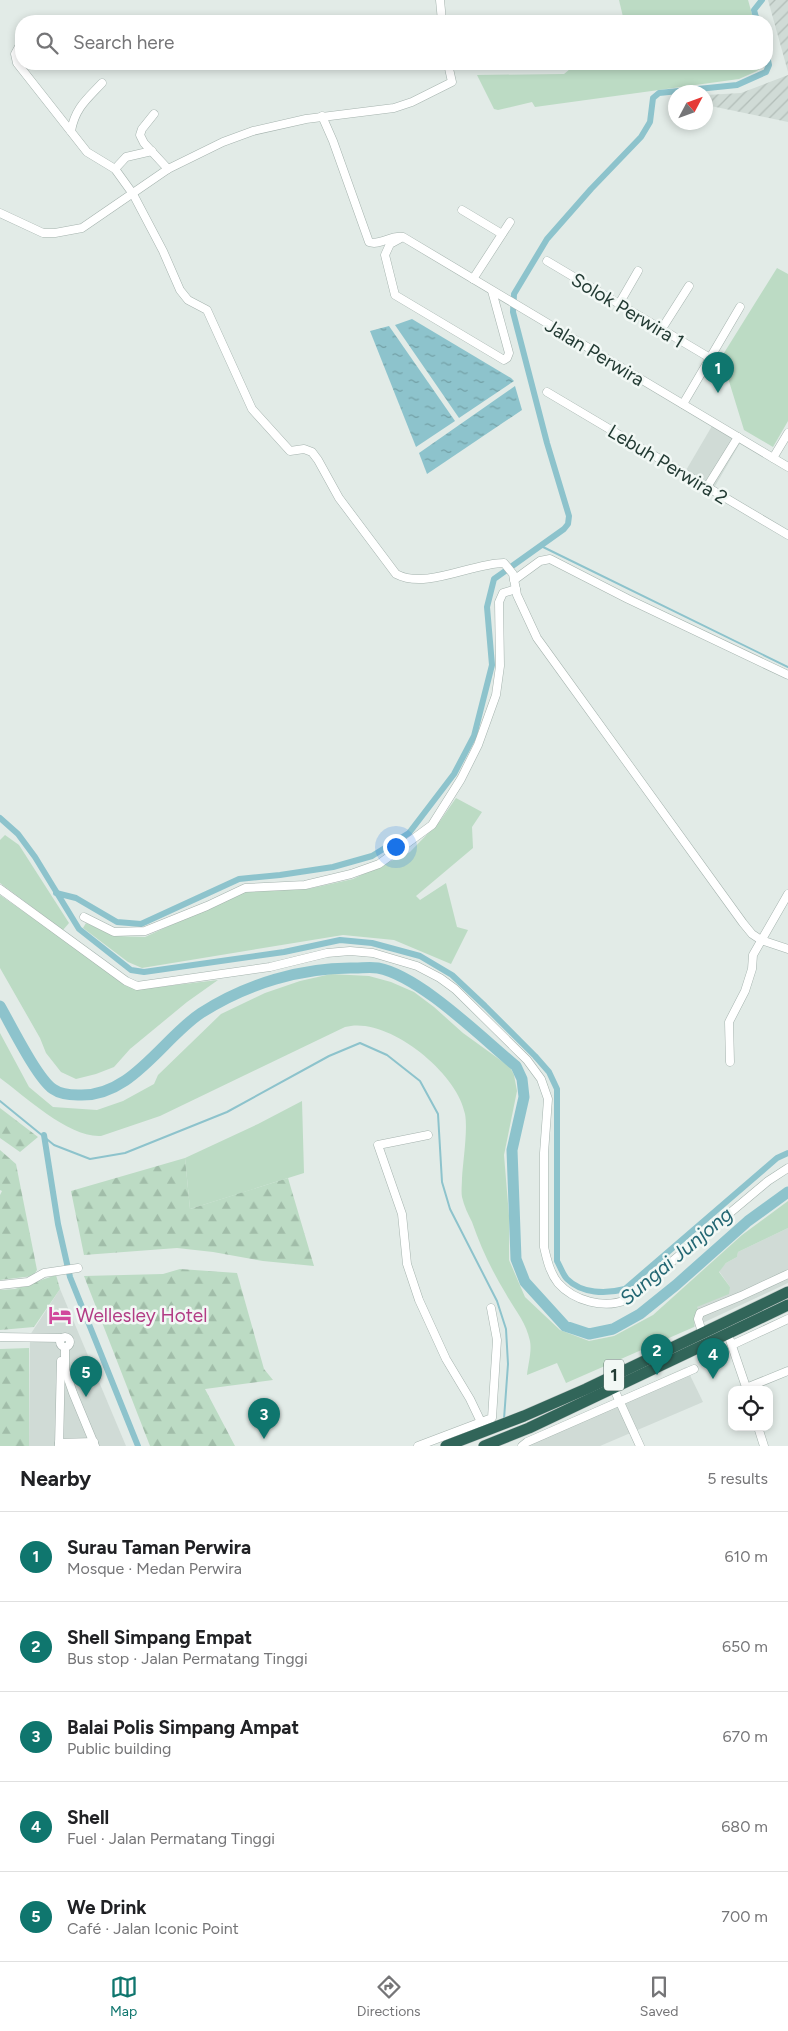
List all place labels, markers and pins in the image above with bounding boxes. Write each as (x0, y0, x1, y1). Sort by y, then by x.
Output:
pin: 1 (702, 352, 734, 393)
hotel icon: Wellesley Hotel (47, 1302, 73, 1328)
place label: Wellesley Hotel (76, 1304, 207, 1327)
pin: 2 (641, 1334, 673, 1375)
pin: 4 (697, 1338, 729, 1379)
pin: 5 (70, 1356, 102, 1397)
pin: 3 (248, 1398, 280, 1439)

